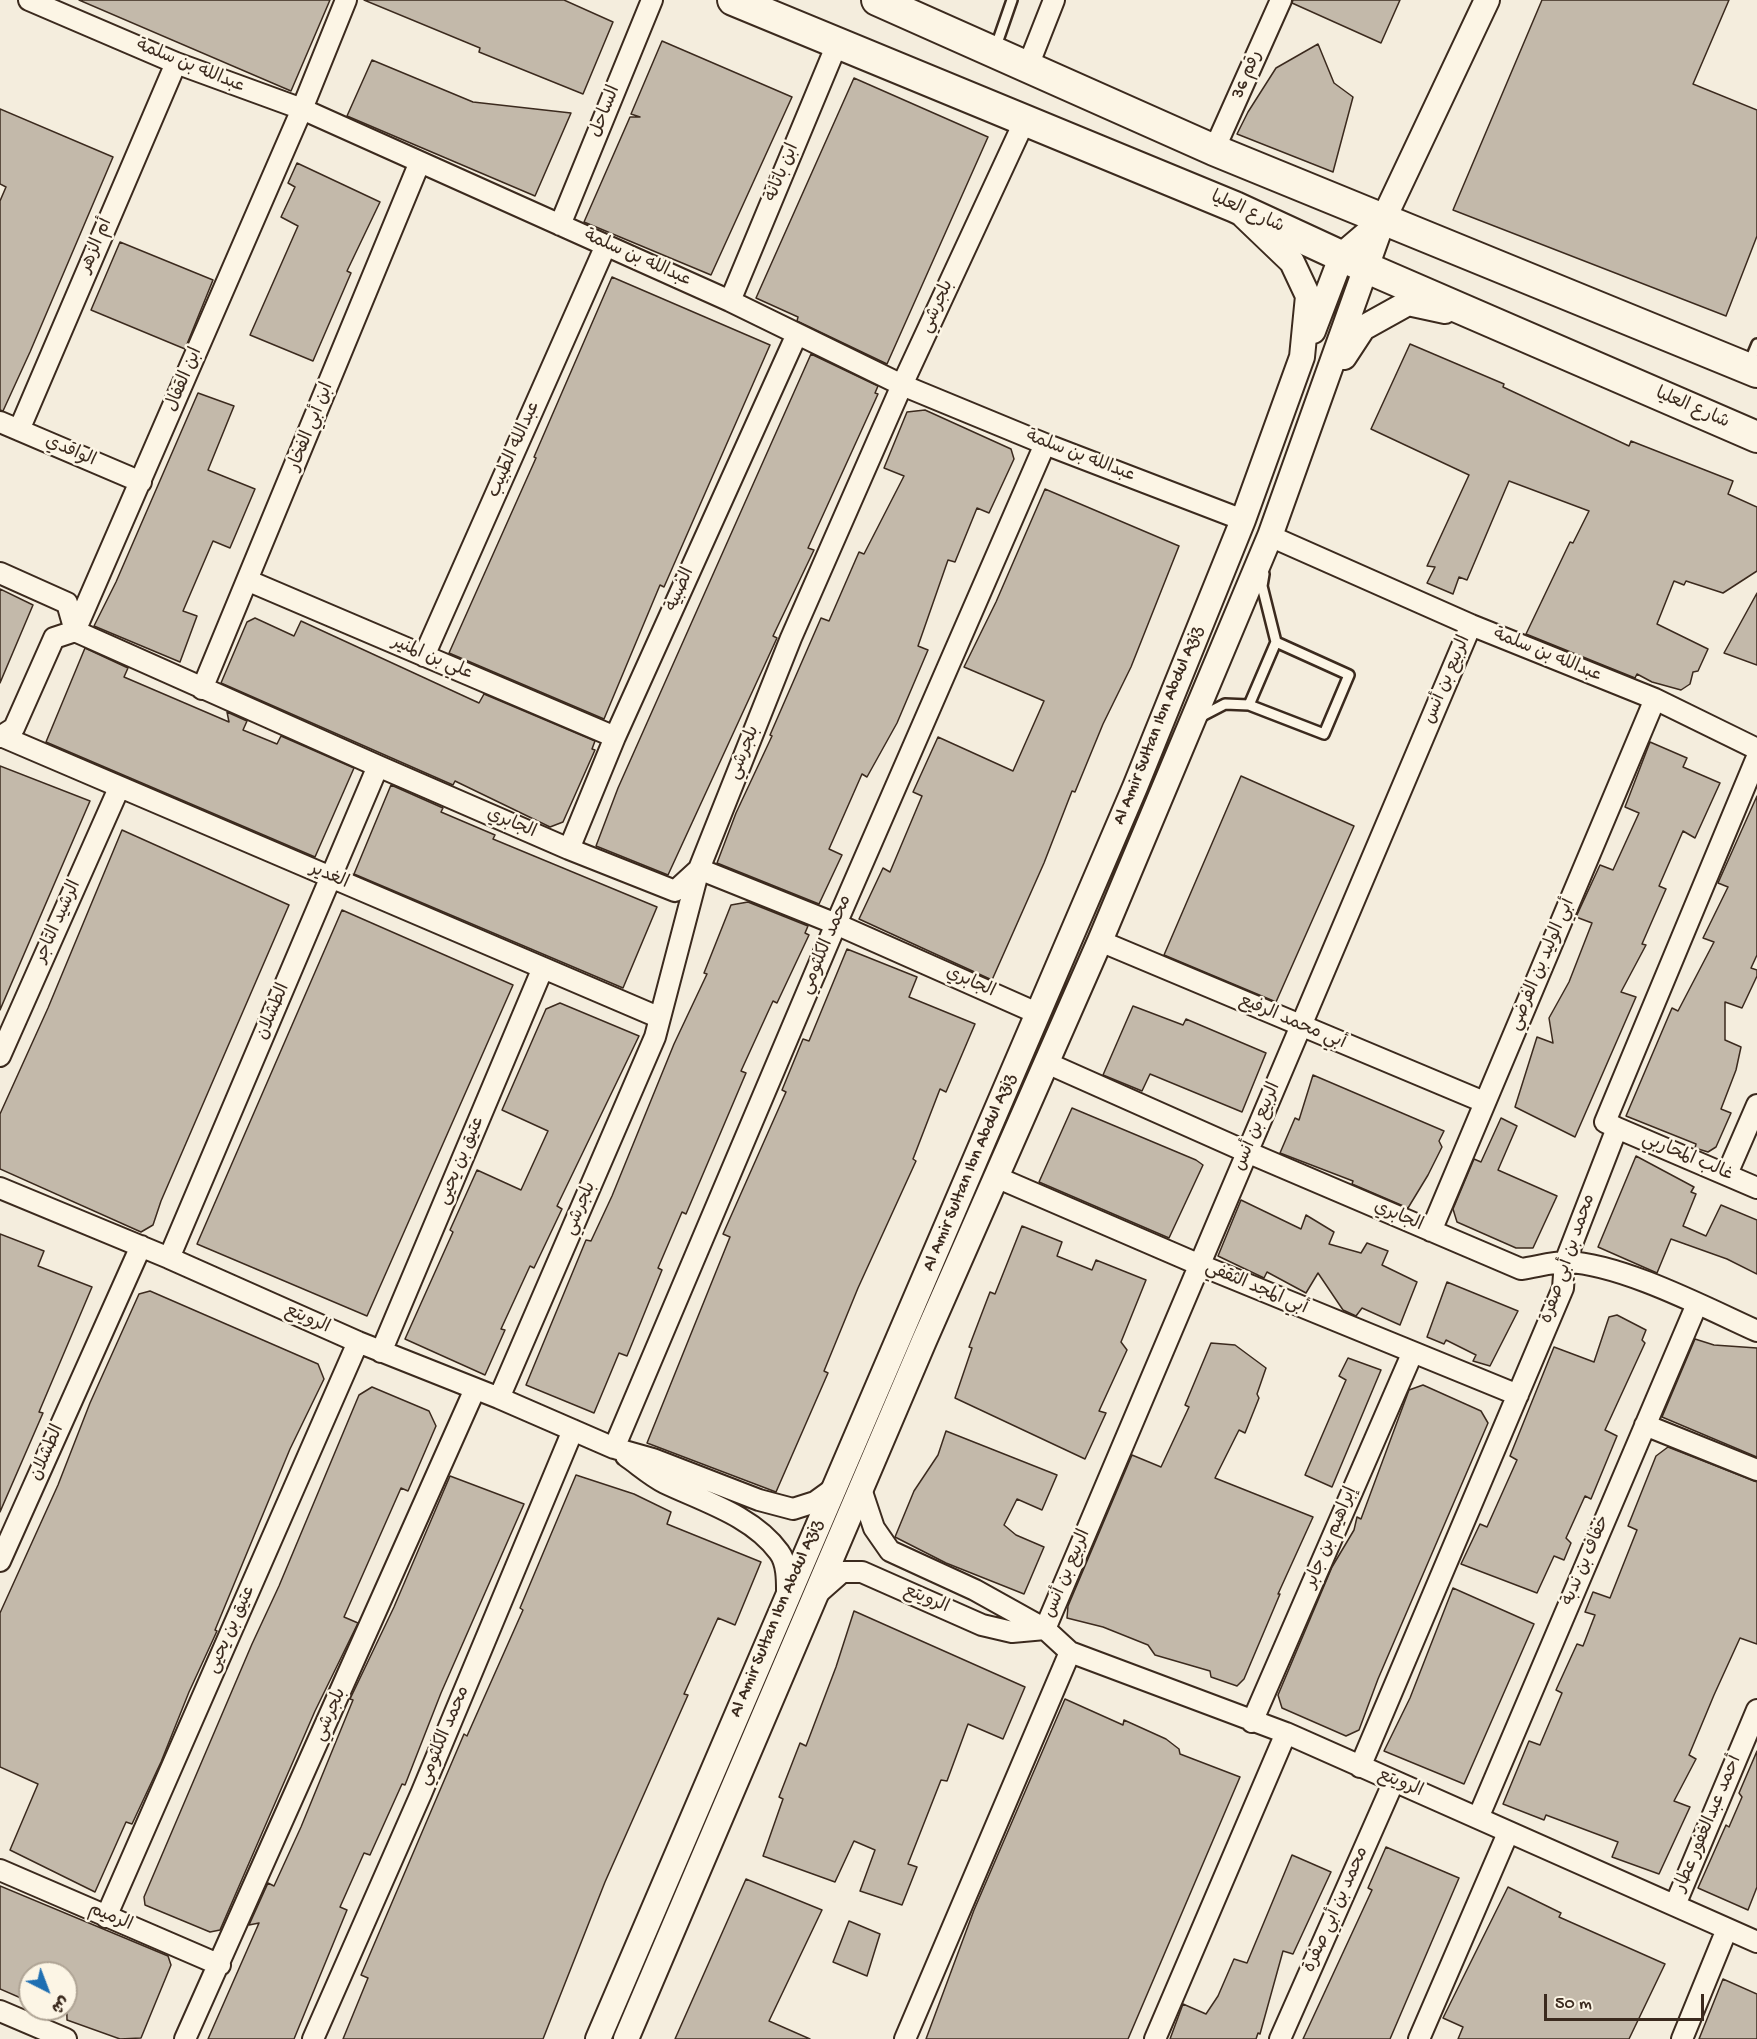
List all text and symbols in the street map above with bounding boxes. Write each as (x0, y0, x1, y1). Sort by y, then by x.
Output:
street label: عبدالله بن سلمة (133, 35, 247, 99)
street label: رقم 36 (1228, 47, 1268, 103)
street label: الساحل (586, 83, 626, 141)
street label: ابن باتانة (761, 141, 805, 205)
street label: شارع العليا (1207, 187, 1287, 239)
street label: أم الزهر (76, 215, 118, 277)
street label: عبدالله بن سلمة (580, 226, 694, 292)
street label: بلجرشي (916, 277, 960, 337)
street label: ابن القفال (162, 344, 208, 416)
street label: ابن أبي الفخار (285, 380, 339, 474)
street label: شارع العليا (1652, 384, 1732, 434)
street label: عبدالله الطبيب (484, 399, 546, 501)
street label: عبدالله بن سلمة (1022, 426, 1138, 488)
street label: الواقدي (41, 432, 99, 472)
street label: الضبية (662, 565, 700, 615)
street label: Al Amir Sultan Ibn Abdul Aziz (1109, 624, 1209, 828)
street label: عبدالله بن سلمة (1490, 624, 1604, 688)
street label: علي بن المنير (388, 632, 476, 686)
street label: الربيع بن أنس (1420, 633, 1476, 727)
street label: بلجرشي (725, 723, 765, 783)
street label: الجابري (483, 804, 539, 844)
street label: الغدير (306, 859, 352, 895)
street label: الرشيد التاجر (31, 877, 87, 967)
street label: محمد الكلثومي (796, 892, 858, 998)
street label: أبي الوليد بن الفرضي (1506, 896, 1580, 1034)
street label: الجابري (942, 963, 998, 1003)
street label: الطشلان (252, 981, 296, 1043)
street label: أبي محمد الرفيع (1235, 991, 1349, 1055)
street label: Al Amir Sultan Ibn Abdul Aziz (919, 1071, 1021, 1275)
street label: الربيع بن أنس (1230, 1080, 1286, 1174)
street label: عتيق بن يحيى (434, 1114, 490, 1208)
street label: غالب المحاربي (1638, 1129, 1736, 1187)
street label: بلجرشي (560, 1179, 602, 1239)
street label: محمد بن أبي صفرة (1537, 1191, 1601, 1327)
street label: الجابري (1370, 1197, 1426, 1237)
street label: أبي المجد الثقفي (1202, 1258, 1310, 1320)
street label: الرويتع (281, 1301, 333, 1339)
street label: الطشلان (26, 1422, 70, 1484)
street label: إبراهيم بن جابر (1301, 1484, 1363, 1592)
street label: خفاف بن ندبة (1558, 1513, 1616, 1609)
street label: Al Amir Sultan Ibn Abdul Aziz (726, 1517, 828, 1721)
street label: الربيع بن أنس (1040, 1527, 1096, 1621)
street label: الرويتع (900, 1581, 952, 1619)
street label: عتيق بن يحيى (203, 1583, 261, 1677)
street label: محمد الكلثومي (414, 1683, 476, 1789)
street label: بلجرشي (310, 1685, 352, 1745)
street label: أحمد عبدالغفور عطار (1671, 1753, 1747, 1895)
street label: الرويتع (1374, 1765, 1426, 1803)
street label: محمد بن أبي صفرة (1300, 1844, 1374, 1976)
street label: الرميم (85, 1899, 135, 1937)
north arrow (18, 1961, 78, 2021)
scale bar (1547, 1982, 1708, 2020)
text: ش (46, 1990, 72, 2016)
text: 50 m (1555, 1994, 1592, 2015)

